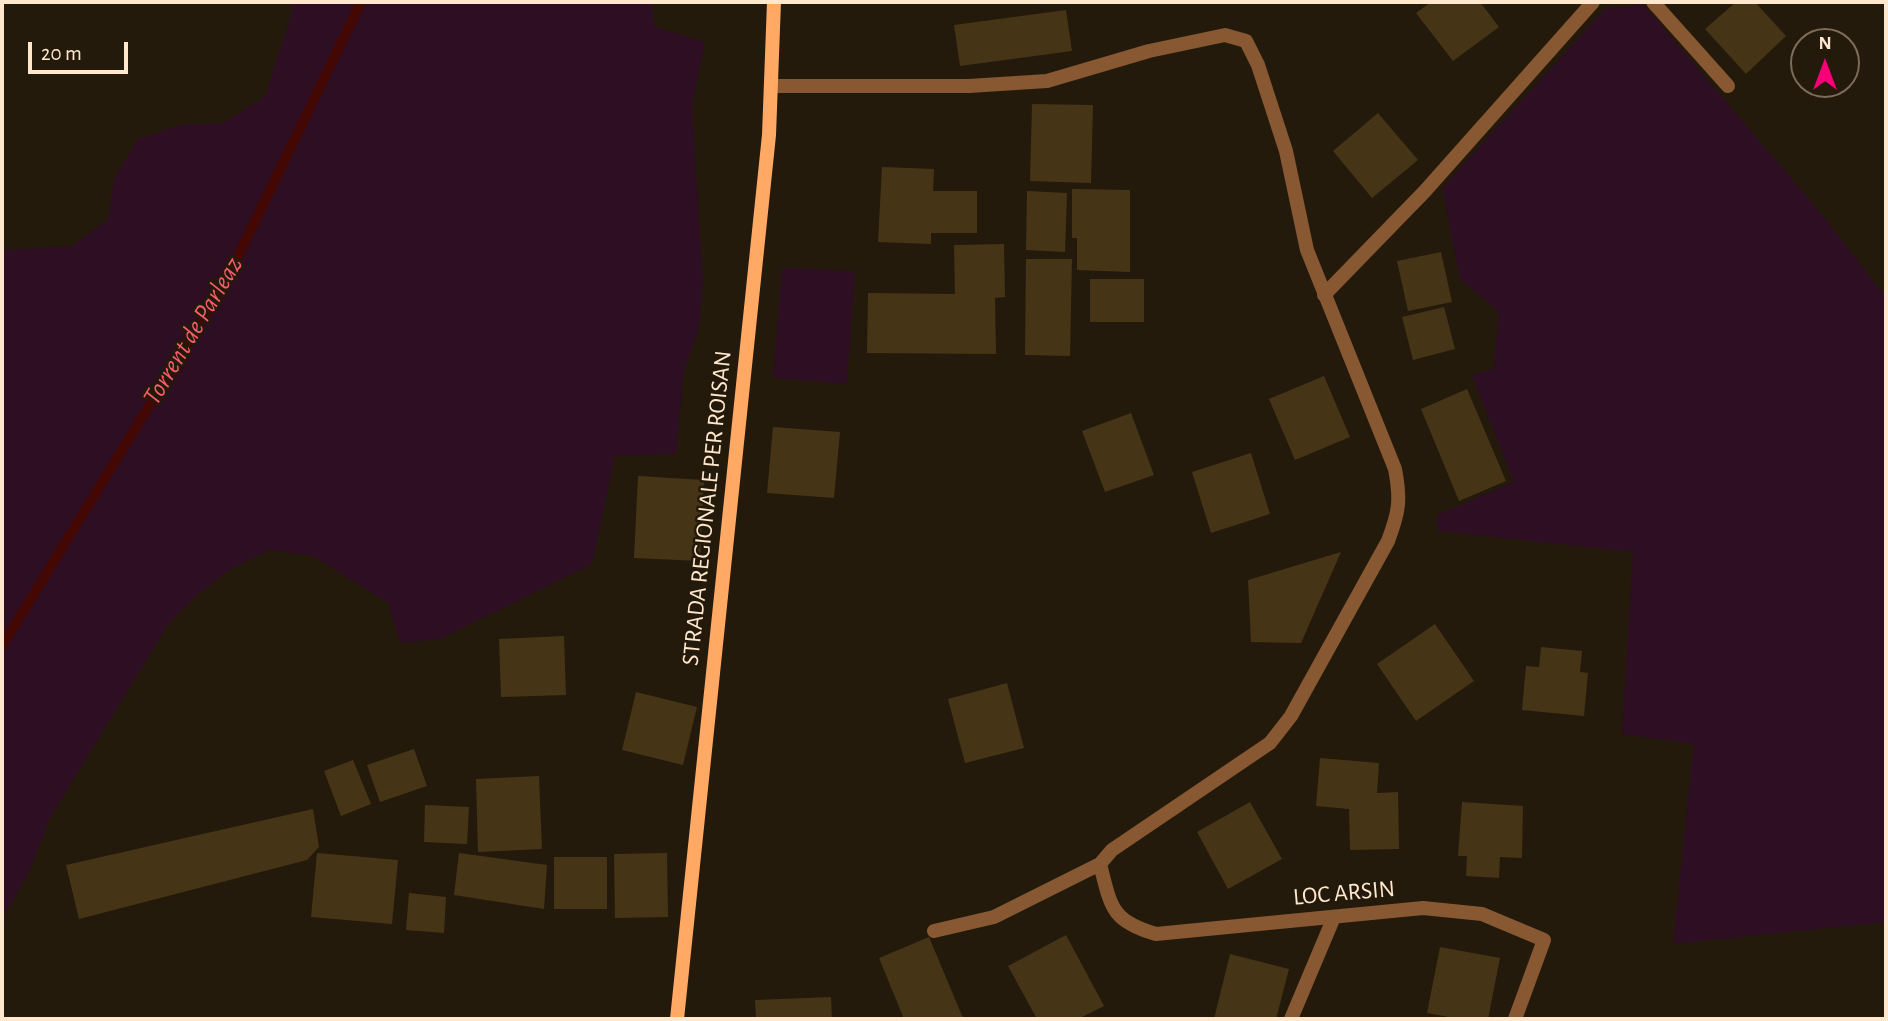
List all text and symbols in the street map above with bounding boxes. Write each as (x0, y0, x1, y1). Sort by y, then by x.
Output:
scale bar (32, 28, 131, 72)
north arrow (1790, 28, 1860, 98)
text: N (1818, 34, 1832, 53)
text: 20 m (41, 43, 82, 64)
water label: Torrent de Parleaz (136, 251, 250, 411)
street label: STRADA REGIONALE PER ROISAN (676, 349, 738, 667)
street label: LOC ARSIN (1292, 874, 1396, 912)

